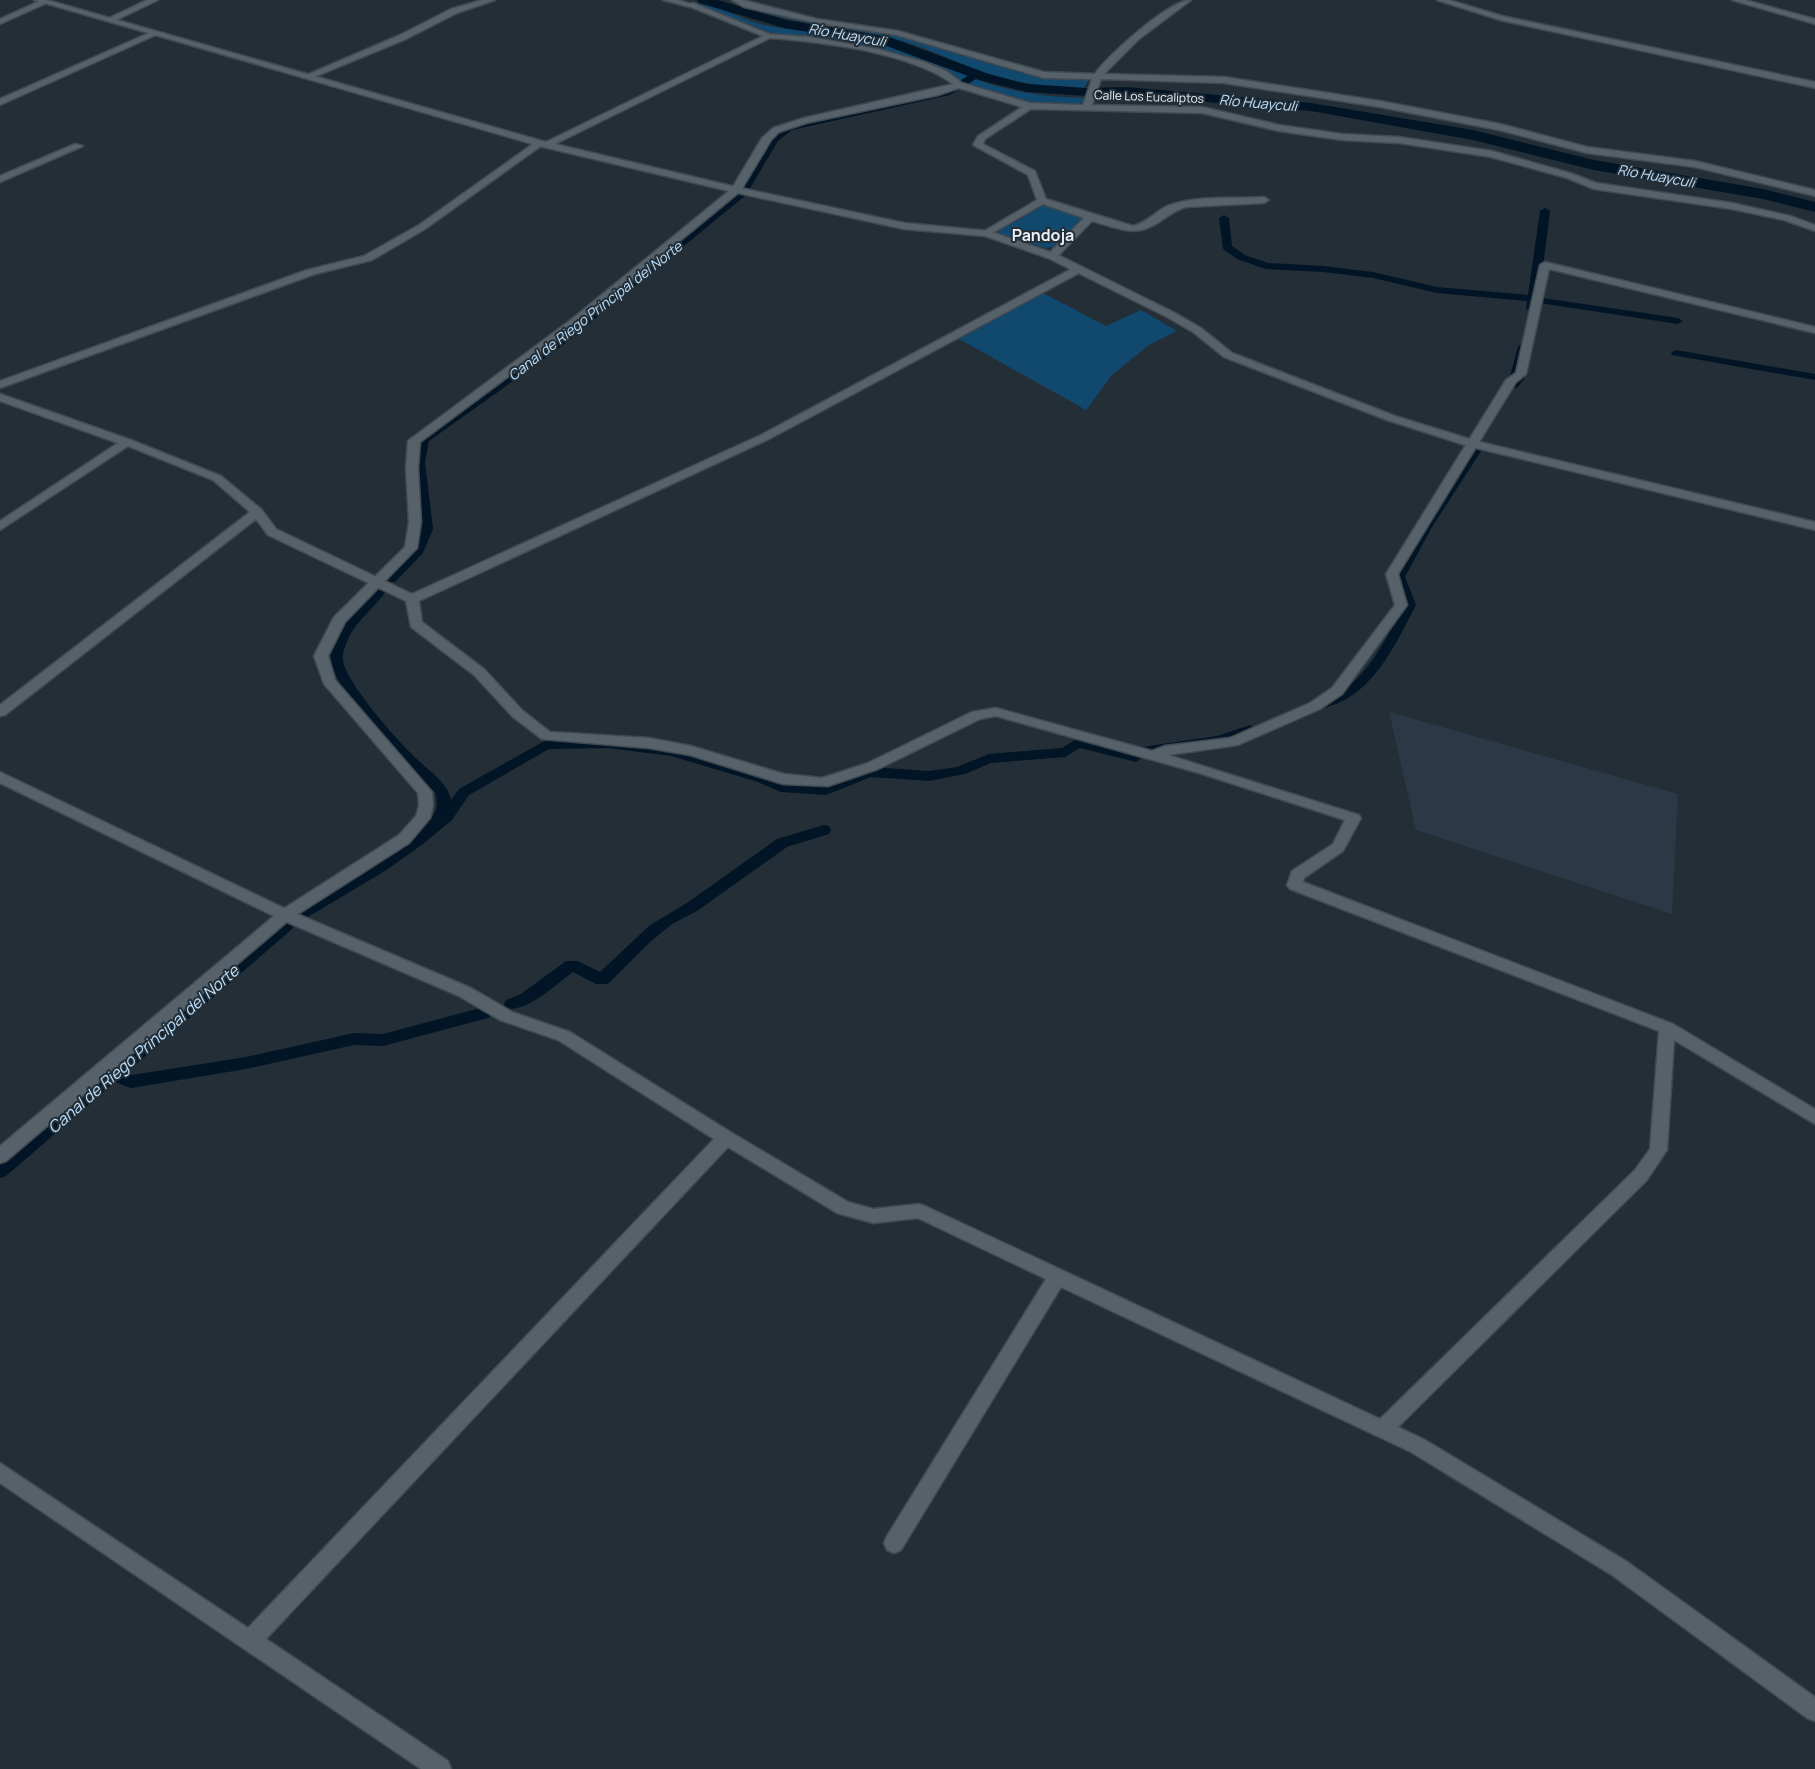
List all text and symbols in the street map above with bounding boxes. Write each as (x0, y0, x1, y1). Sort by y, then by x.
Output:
water label: Río Huayculi (807, 18, 889, 51)
street label: Calle Los Eucaliptos (1094, 86, 1204, 107)
water label: Río Huayculi (1218, 90, 1300, 116)
water label: Río Huayculi (1616, 159, 1698, 192)
district label: Pandoja (1012, 224, 1074, 246)
water label: Canal de Riego Principal del Norte (504, 236, 686, 385)
water label: Canal de Riego Principal del Norte (43, 959, 245, 1138)

